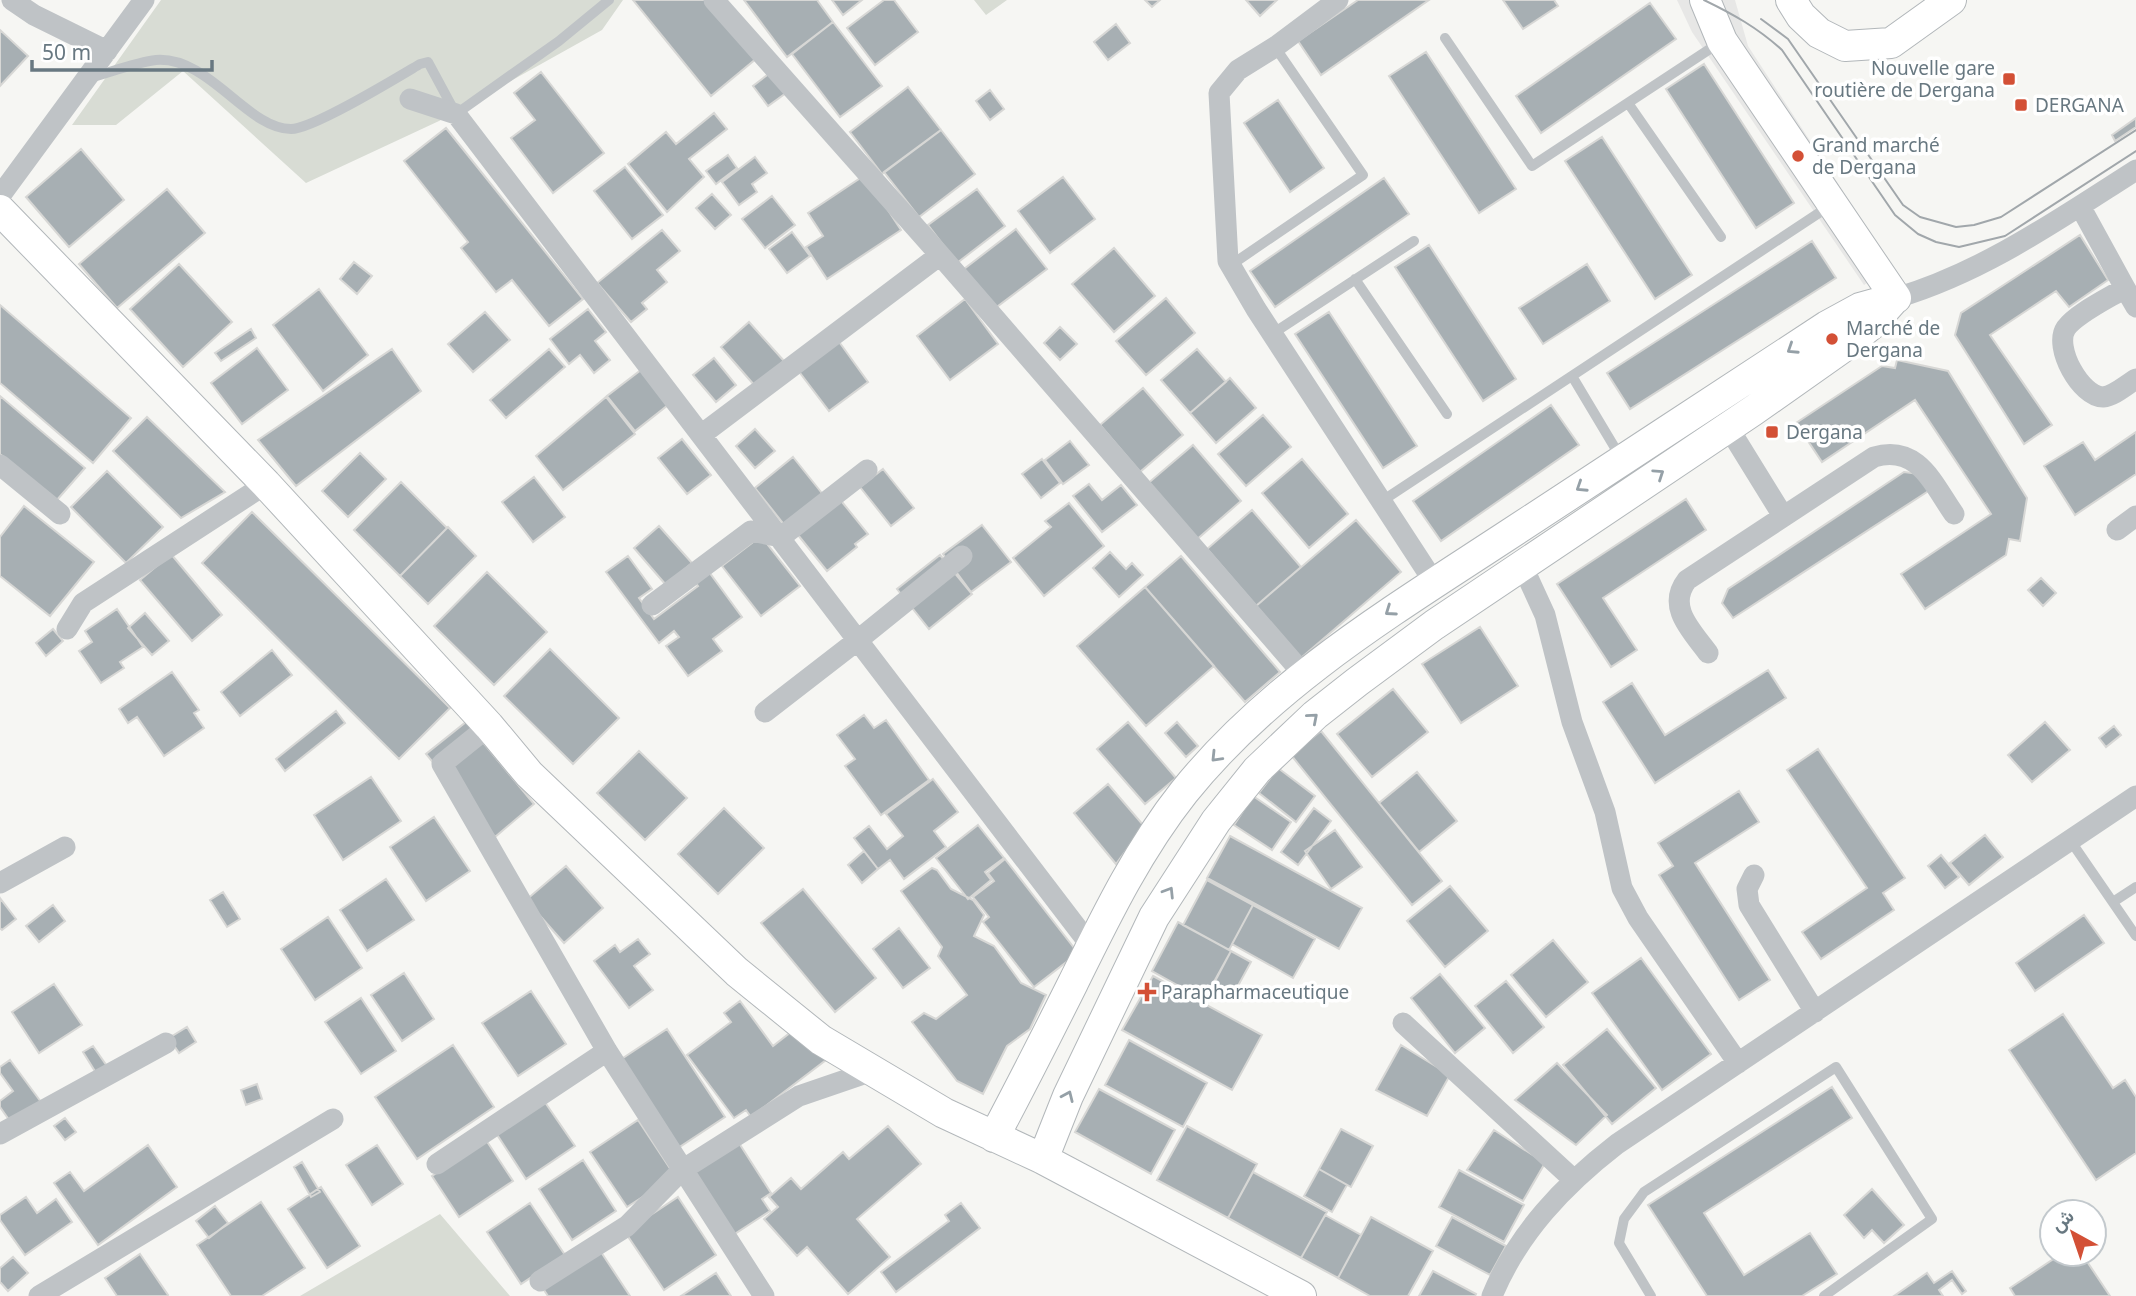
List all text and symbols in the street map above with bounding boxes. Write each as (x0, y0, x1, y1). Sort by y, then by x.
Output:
scale bar (32, 28, 212, 72)
text: 50 m (42, 38, 91, 66)
place label: Nouvelle gare routière de Dergana (1814, 55, 1995, 103)
marker: Nouvelle gare routière de Dergana (2001, 71, 2017, 87)
place label: DERGANA (2035, 92, 2125, 118)
marker: DERGANA (2013, 97, 2029, 113)
place label: Grand marché de Dergana (1812, 132, 1940, 180)
marker: Grand marché de Dergana (1790, 148, 1806, 164)
place label: Marché de Dergana (1846, 315, 1940, 363)
marker: Marché de Dergana (1824, 331, 1840, 347)
one-way arrow (1786, 341, 1799, 354)
place label: Dergana (1786, 419, 1863, 445)
marker: Dergana (1764, 424, 1780, 440)
one-way arrow (1651, 469, 1664, 482)
one-way arrow (1576, 479, 1589, 492)
one-way arrow (1385, 603, 1398, 615)
one-way arrow (1305, 714, 1318, 726)
one-way arrow (1211, 748, 1224, 761)
one-way arrow (1161, 887, 1174, 900)
place label: Parapharmaceutique (1161, 979, 1349, 1005)
marker: Parapharmaceutique (1139, 984, 1155, 1000)
one-way arrow (1060, 1091, 1074, 1103)
north arrow (2038, 1198, 2108, 1268)
text: ش (2045, 1203, 2079, 1237)

